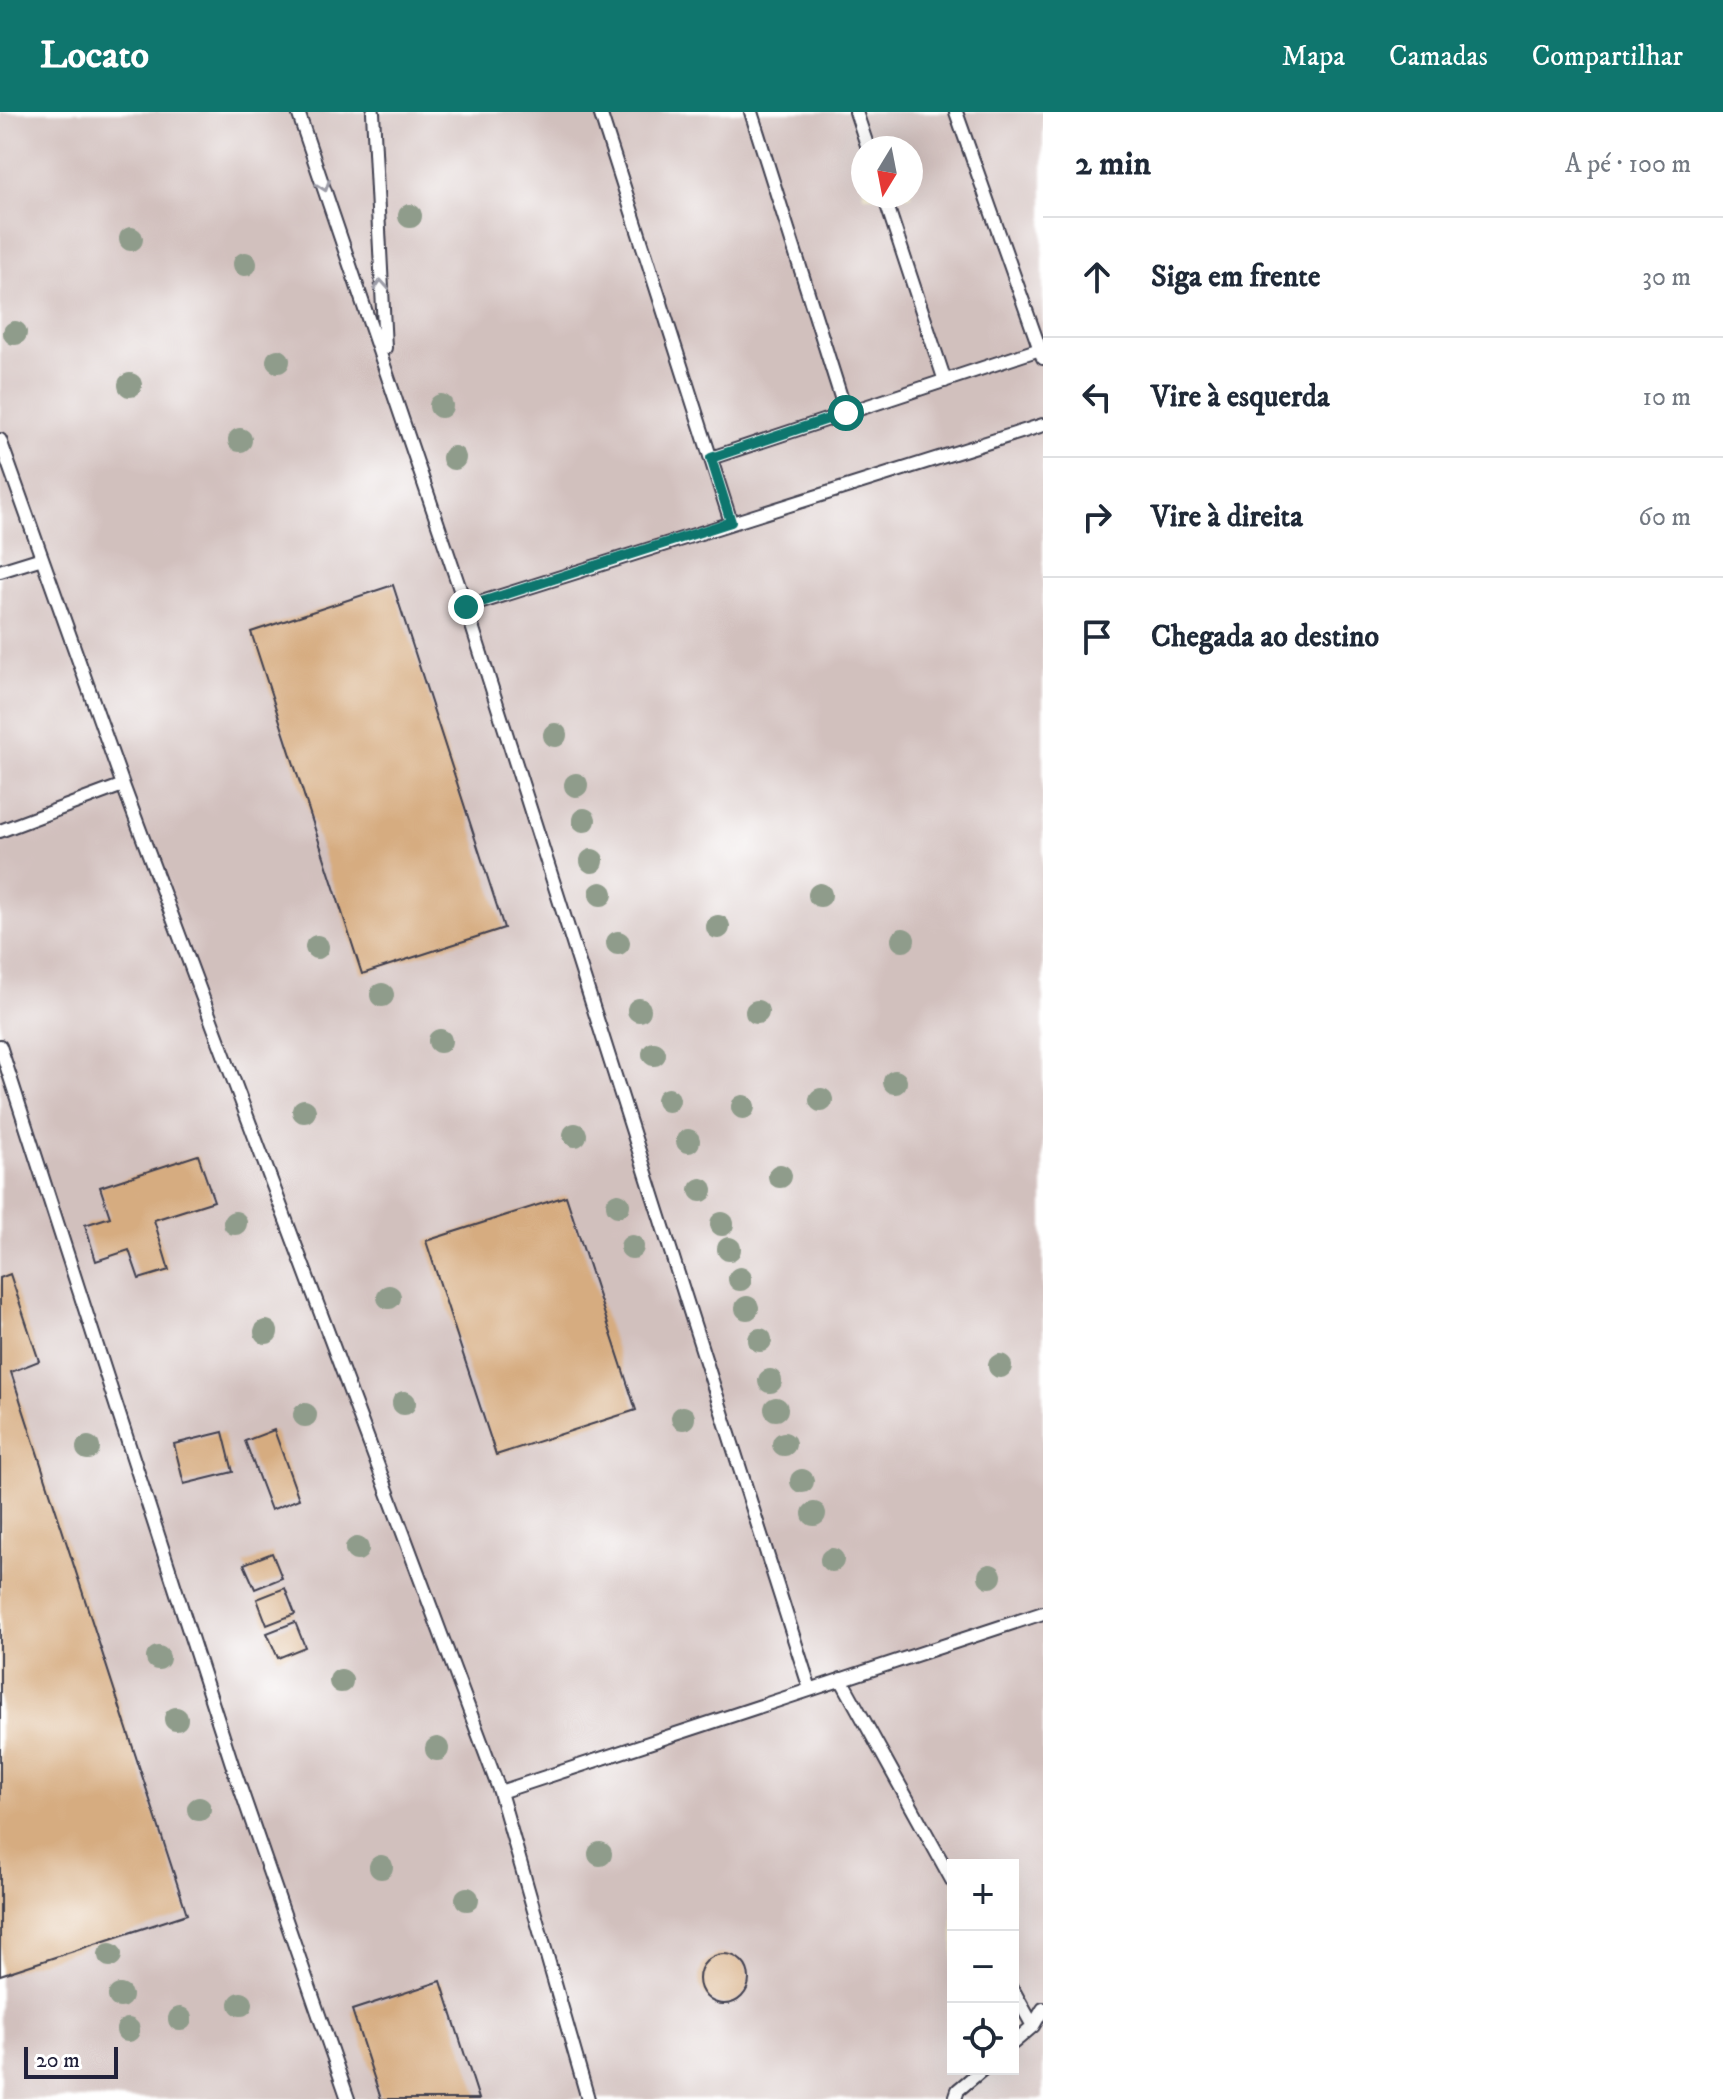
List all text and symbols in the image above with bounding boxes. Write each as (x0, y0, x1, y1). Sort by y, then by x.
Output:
text: Locato (40, 32, 149, 80)
text: Mapa (1282, 39, 1345, 74)
text: Camadas (1389, 39, 1488, 74)
text: Compartilhar (1532, 39, 1683, 74)
north arrow (851, 136, 923, 208)
text: 2 min (1075, 143, 1151, 185)
text: A pé · 100 m (1565, 148, 1691, 181)
one-way arrow (314, 178, 330, 192)
icon: ahead (1075, 255, 1119, 299)
text: Siga em frente (1151, 259, 1320, 296)
text: 30 m (1642, 261, 1691, 294)
one-way arrow (373, 278, 390, 291)
icon: left (1075, 375, 1119, 419)
text: Vire à esquerda (1151, 379, 1330, 416)
text: 10 m (1642, 381, 1691, 414)
route start (828, 395, 864, 431)
icon: right (1075, 495, 1119, 539)
text: Vire à direita (1151, 499, 1303, 536)
text: 60 m (1638, 501, 1691, 534)
route end (448, 589, 484, 625)
icon: arrive (1075, 615, 1119, 659)
text: Chegada ao destino (1151, 619, 1379, 656)
map controls (947, 1859, 1019, 2075)
button: + (947, 1859, 1019, 1931)
button: − (947, 1931, 1019, 2003)
button: locate (947, 2003, 1019, 2075)
scale bar (24, 2043, 118, 2079)
text: 20 m (36, 2047, 80, 2074)

